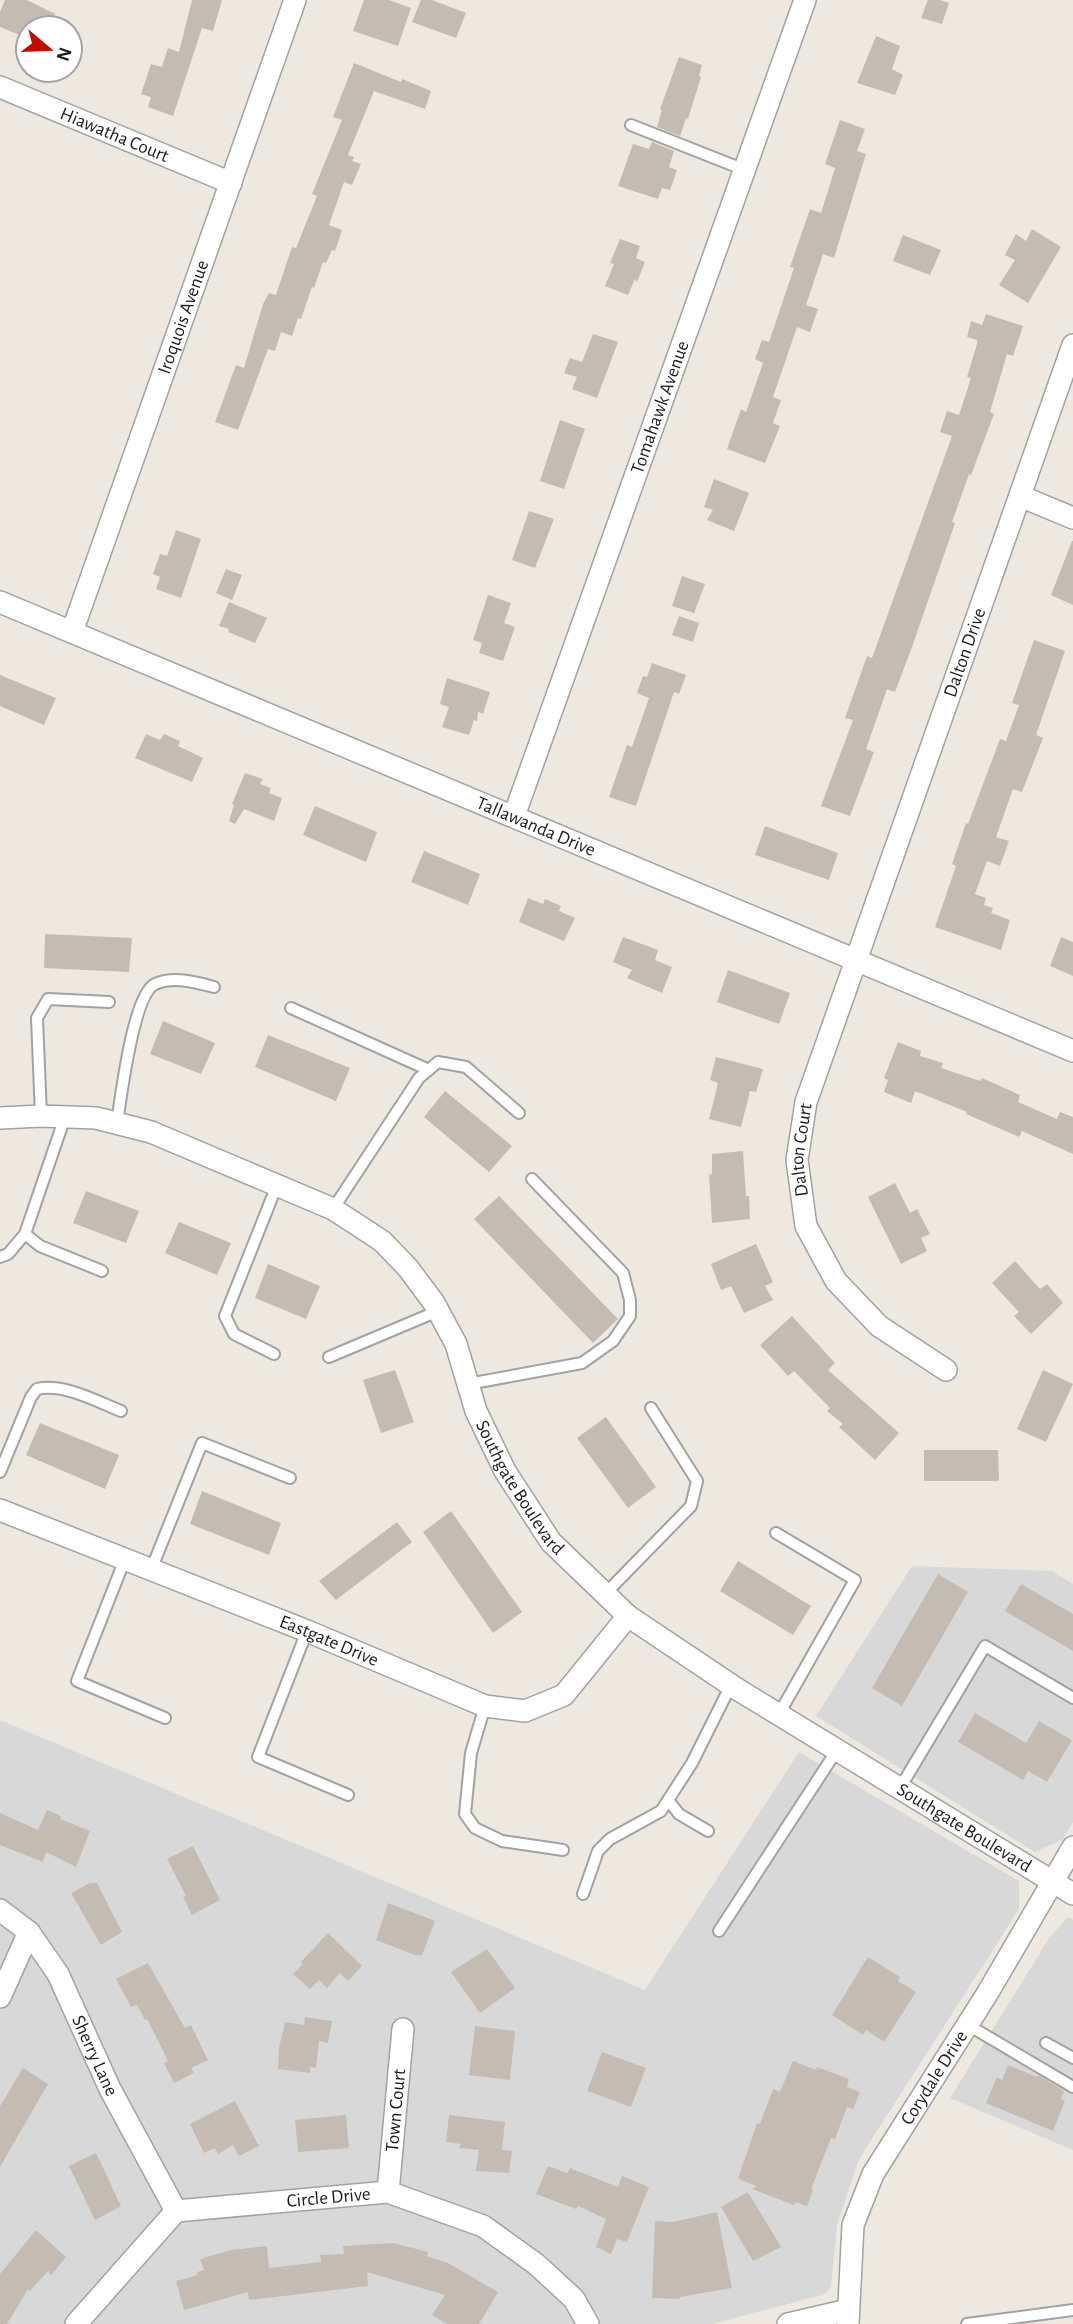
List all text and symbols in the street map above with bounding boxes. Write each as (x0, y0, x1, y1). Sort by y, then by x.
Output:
north arrow (14, 14, 84, 84)
text: N (53, 45, 75, 63)
street label: Hiawatha Court (57, 104, 172, 166)
street label: Iroquois Avenue (154, 258, 212, 376)
street label: Tomahawk Avenue (627, 338, 692, 476)
street label: Dalton Drive (940, 605, 989, 700)
street label: Tallawanda Drive (474, 793, 598, 860)
street label: Dalton Court (787, 1102, 815, 1198)
street label: Southgate Boulevard (472, 1417, 568, 1559)
street label: Eastgate Drive (277, 1612, 381, 1670)
street label: Southgate Boulevard (894, 1779, 1035, 1876)
street label: Sherry Lane (68, 2012, 121, 2099)
street label: Corydale Drive (897, 2027, 971, 2128)
street label: Town Court (382, 2068, 409, 2153)
street label: Circle Drive (286, 2184, 371, 2211)

